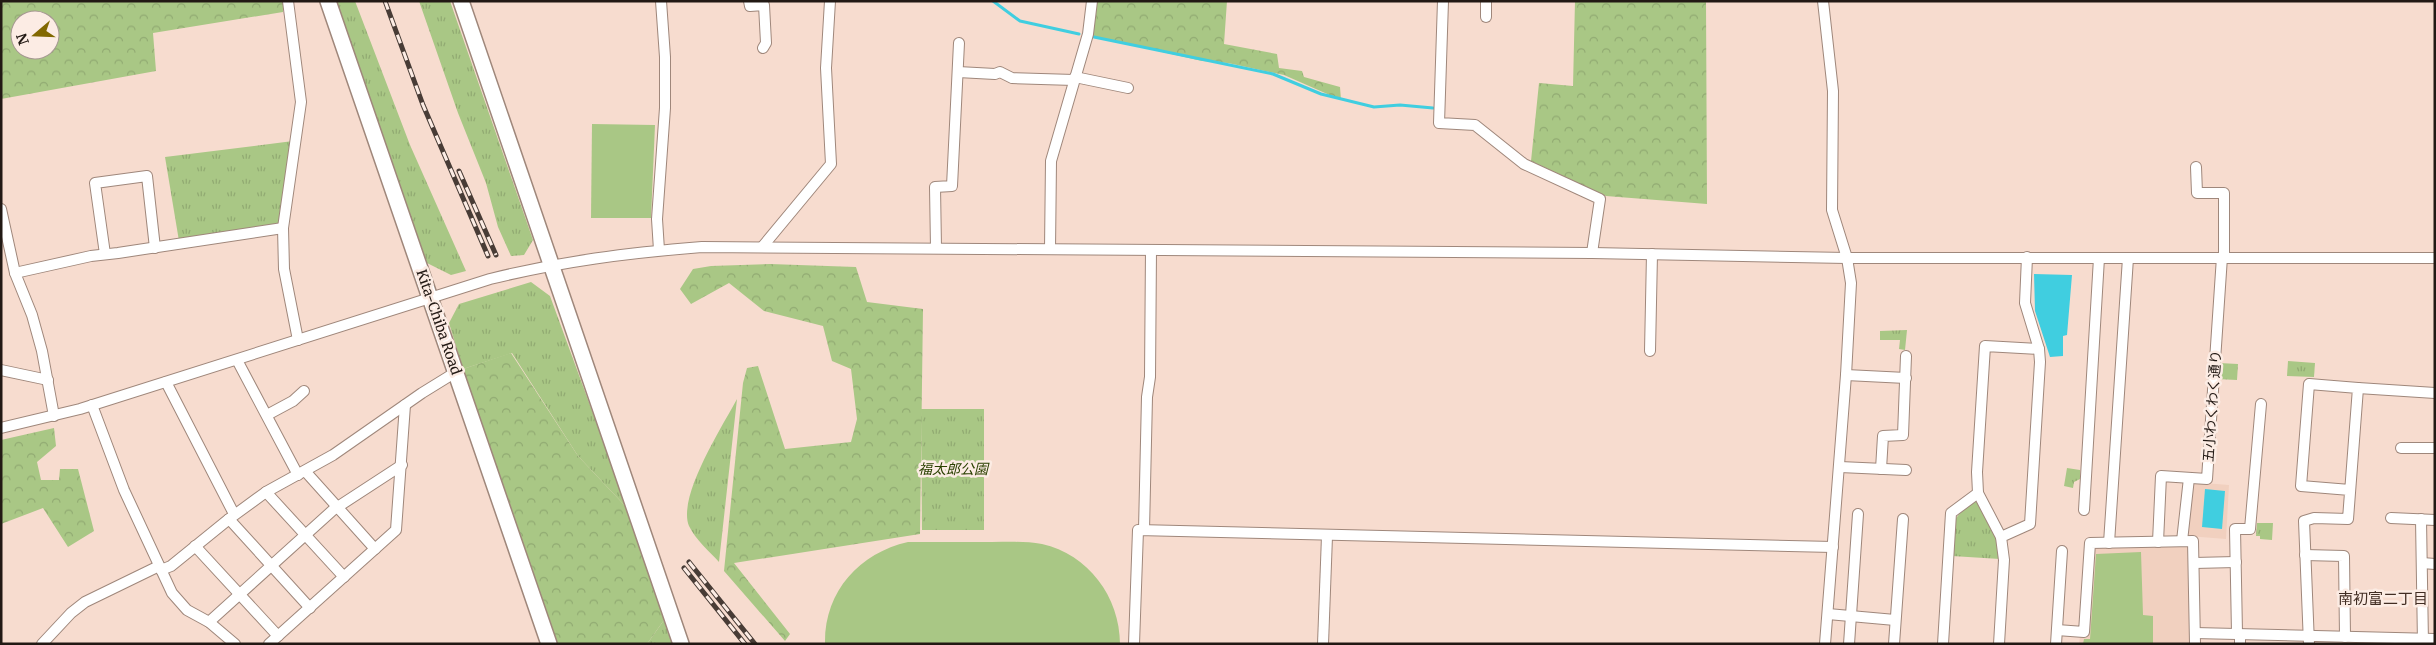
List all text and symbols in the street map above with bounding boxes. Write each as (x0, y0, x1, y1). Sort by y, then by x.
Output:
north arrow (10, 10, 60, 60)
text: N (12, 31, 33, 47)
street label: Kita-Chiba Road (413, 267, 466, 378)
street label: 五小わくわく通り (2199, 350, 2225, 462)
park label: 福太郎公園 (918, 460, 990, 478)
district label: 南初富二丁目 (2338, 589, 2428, 608)

